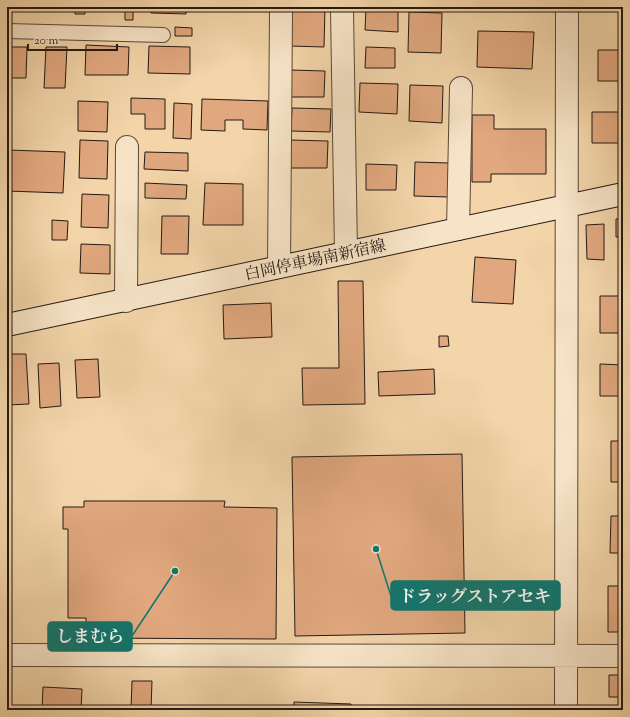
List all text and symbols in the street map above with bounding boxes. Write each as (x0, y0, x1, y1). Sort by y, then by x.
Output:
scale bar (28, 26, 117, 52)
text: 20 m (34, 32, 59, 50)
street label: 白岡停車場南新宿線 (243, 235, 388, 288)
callout: ドラッグストアセキ (391, 581, 560, 610)
text: ドラッグストアセキ (399, 586, 551, 610)
callout: しまむら (48, 622, 132, 651)
text: しまむら (56, 626, 124, 650)

